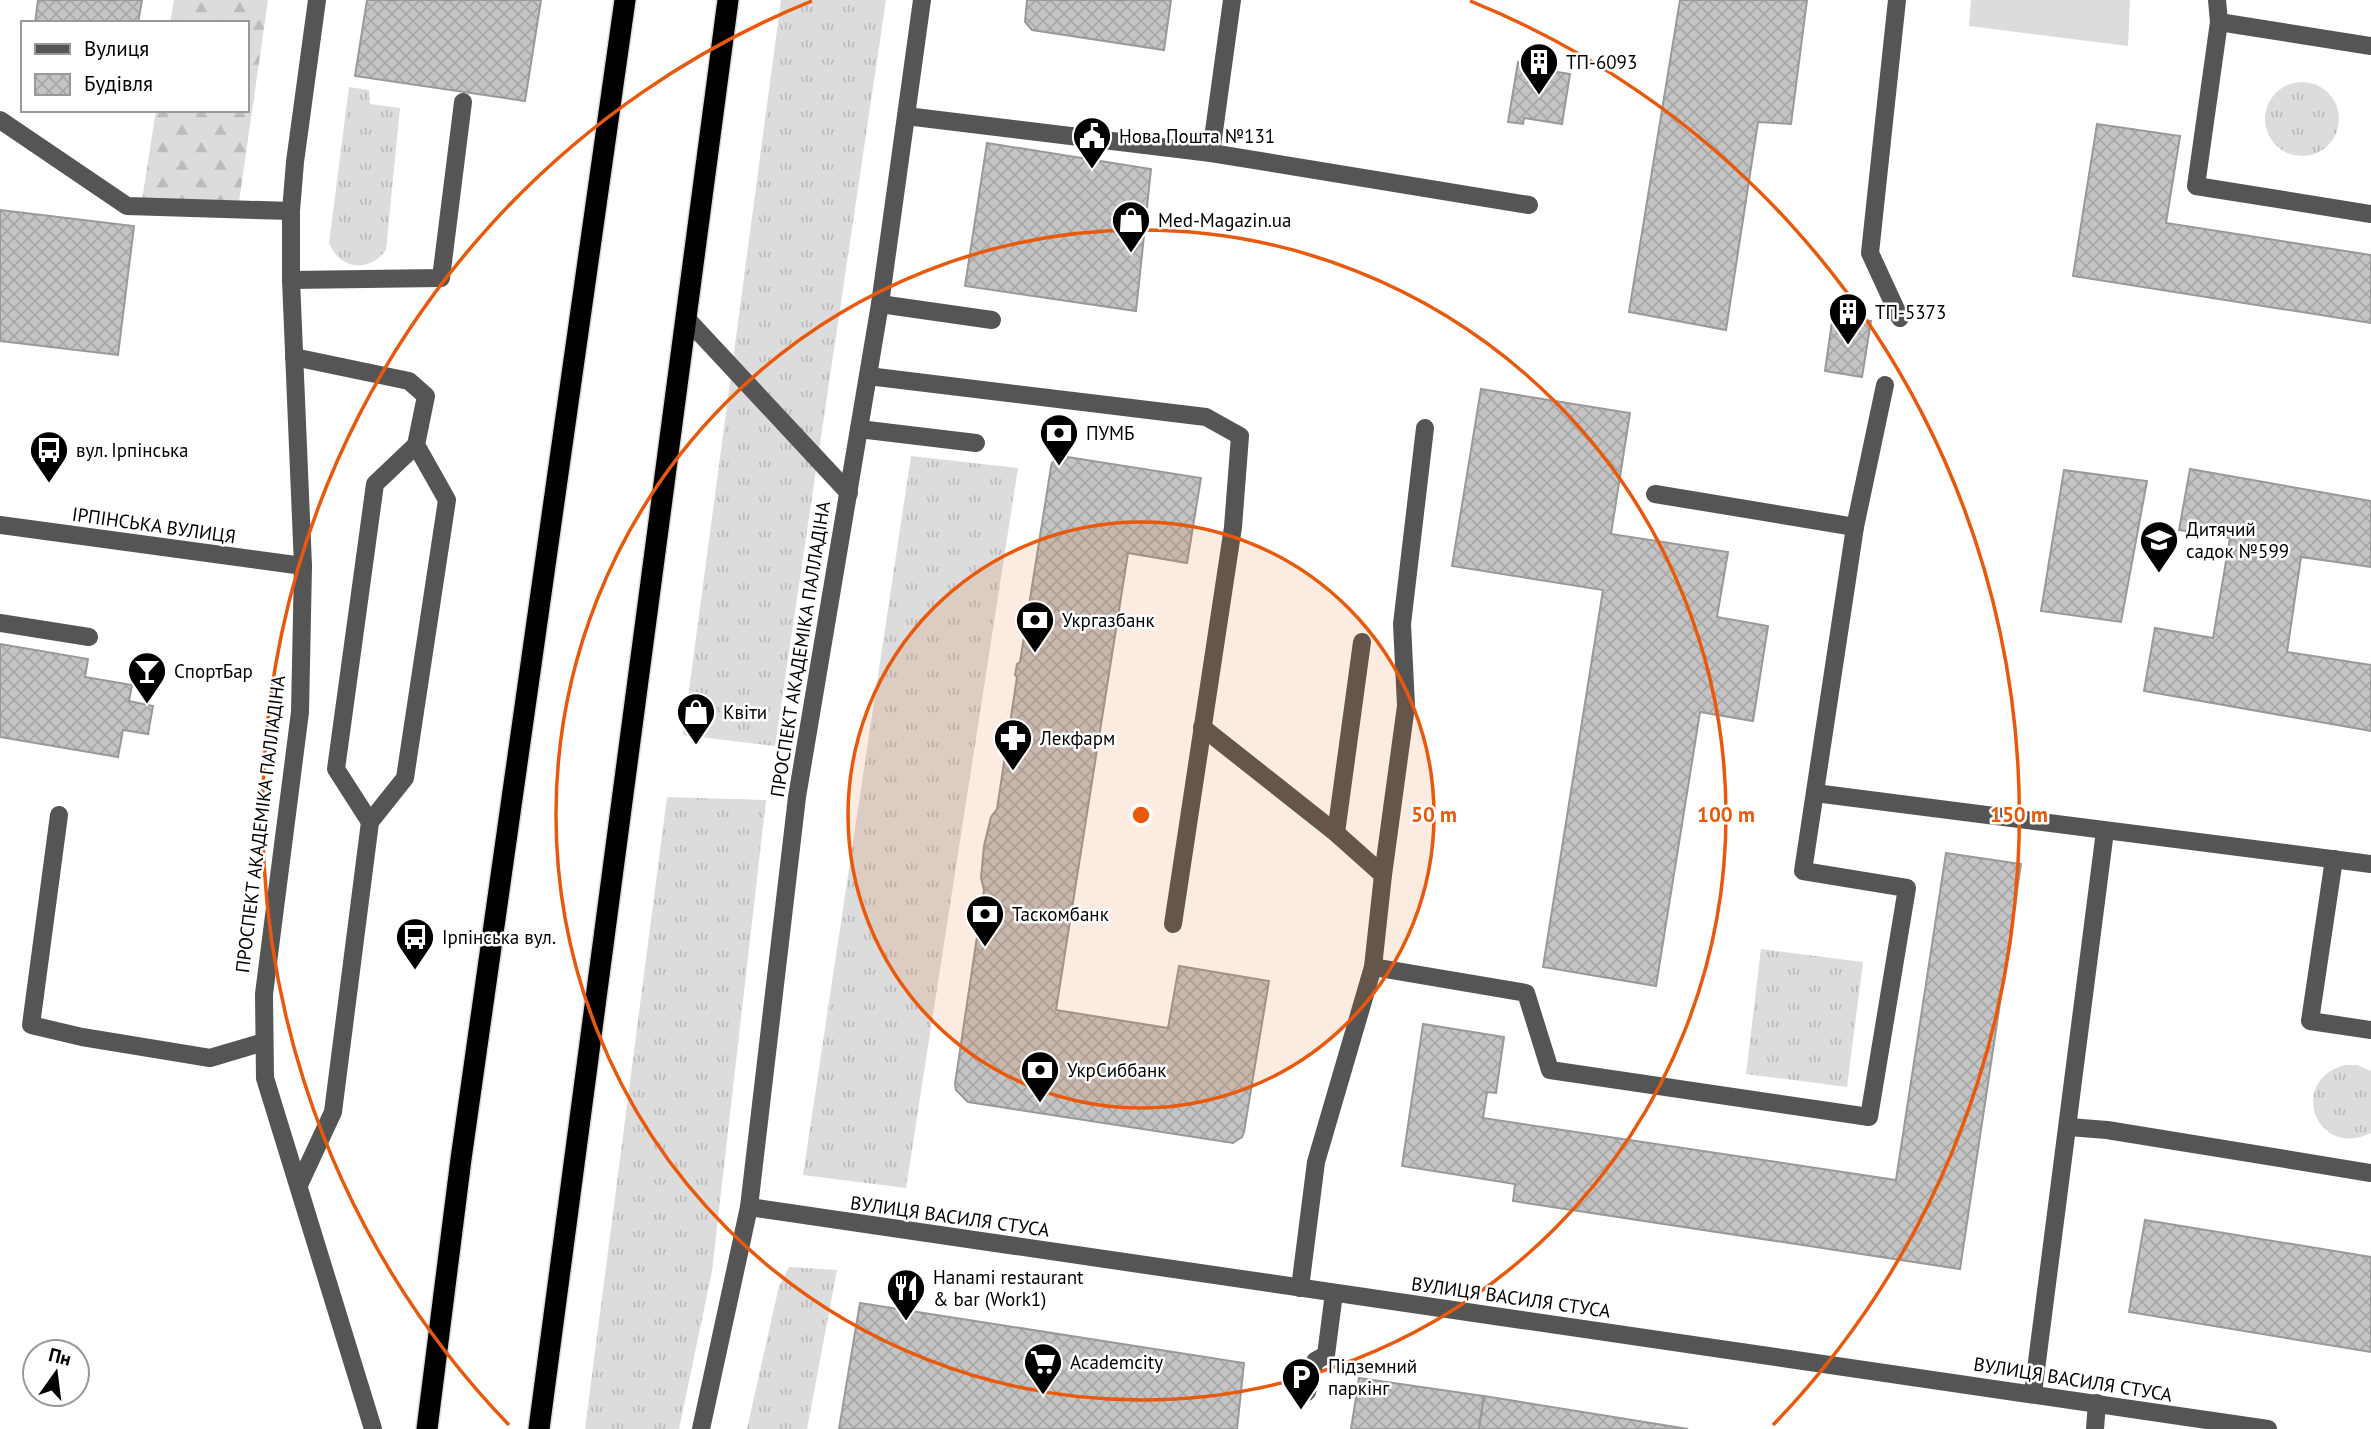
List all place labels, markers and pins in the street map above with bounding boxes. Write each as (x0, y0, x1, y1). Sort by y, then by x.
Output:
building icon: ТП-6093 (1518, 41, 1560, 96)
place label: ТП-6093 (1566, 50, 1637, 74)
public building icon: Нова Пошта №131 (1071, 115, 1113, 170)
place label: Нова Пошта №131 (1119, 124, 1275, 148)
shop icon: Med-Magazin.ua (1110, 199, 1152, 254)
place label: Med-Magazin.ua (1158, 208, 1292, 232)
building icon: ТП-5373 (1827, 291, 1869, 346)
place label: ТП-5373 (1875, 300, 1946, 324)
bank icon: ПУМБ (1038, 412, 1080, 467)
place label: ПУМБ (1086, 421, 1135, 445)
bus stop icon: вул. Ірпінська (28, 429, 70, 484)
place label: вул. Ірпінська (76, 438, 189, 462)
place label: Дитячий садок №599 (2186, 517, 2289, 563)
school or university icon: Дитячий садок №599 (2138, 519, 2180, 574)
bank icon: Укргазбанк (1014, 599, 1056, 654)
place label: Укргазбанк (1062, 608, 1155, 632)
bar icon: СпортБар (126, 650, 168, 705)
place label: СпортБар (174, 659, 253, 683)
shop icon: Квіти (675, 691, 717, 746)
place label: Квіти (723, 700, 767, 724)
pharmacy icon: Лекфарм (992, 717, 1034, 772)
place label: Лекфарм (1039, 726, 1115, 750)
centre of rings (1129, 803, 1153, 827)
bank icon: Таскомбанк (964, 893, 1006, 948)
place label: Таскомбанк (1012, 902, 1109, 926)
bus stop icon: Ірпінська вул. (394, 916, 436, 971)
place label: Ірпінська вул. (442, 925, 556, 949)
bank icon: УкрСиббанк (1019, 1049, 1061, 1104)
place label: УкрСиббанк (1067, 1058, 1166, 1082)
place label: Hanami restaurant & bar (Work1) (933, 1265, 1084, 1311)
restaurant icon: Hanami restaurant & bar (Work1) (885, 1267, 927, 1322)
supermarket icon: Academcity (1022, 1341, 1064, 1396)
place label: Academcity (1070, 1350, 1163, 1374)
place label: Підземний паркінг (1328, 1354, 1417, 1400)
parking icon: Підземний паркінг (1280, 1356, 1322, 1411)

